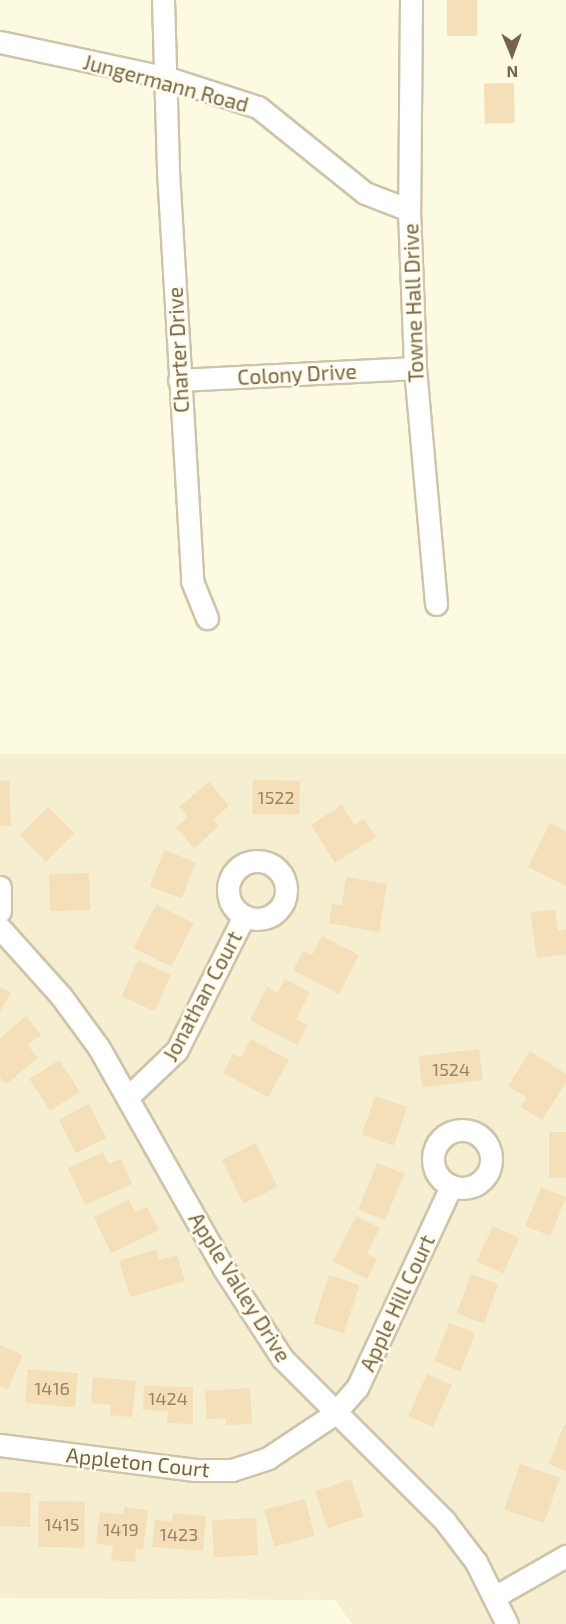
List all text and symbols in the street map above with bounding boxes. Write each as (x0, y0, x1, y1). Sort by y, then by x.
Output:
north arrow (482, 24, 542, 84)
street label: Jungermann Road (81, 49, 251, 117)
text: N (506, 63, 518, 82)
street label: Towne Hall Drive (398, 223, 428, 383)
street label: Charter Drive (162, 286, 194, 414)
street label: Colony Drive (236, 358, 358, 390)
house number: 1522 (257, 786, 295, 808)
street label: Jonathan Court (157, 927, 247, 1065)
house number: 1524 (432, 1058, 470, 1080)
street label: Apple Valley Drive (184, 1207, 296, 1367)
street label: Apple Hill Court (354, 1230, 440, 1376)
house number: 1416 (34, 1377, 70, 1399)
house number: 1424 (148, 1387, 188, 1409)
street label: Appleton Court (65, 1442, 211, 1482)
house number: 1415 (44, 1513, 80, 1535)
house number: 1419 (103, 1518, 139, 1540)
house number: 1423 (160, 1523, 198, 1545)

